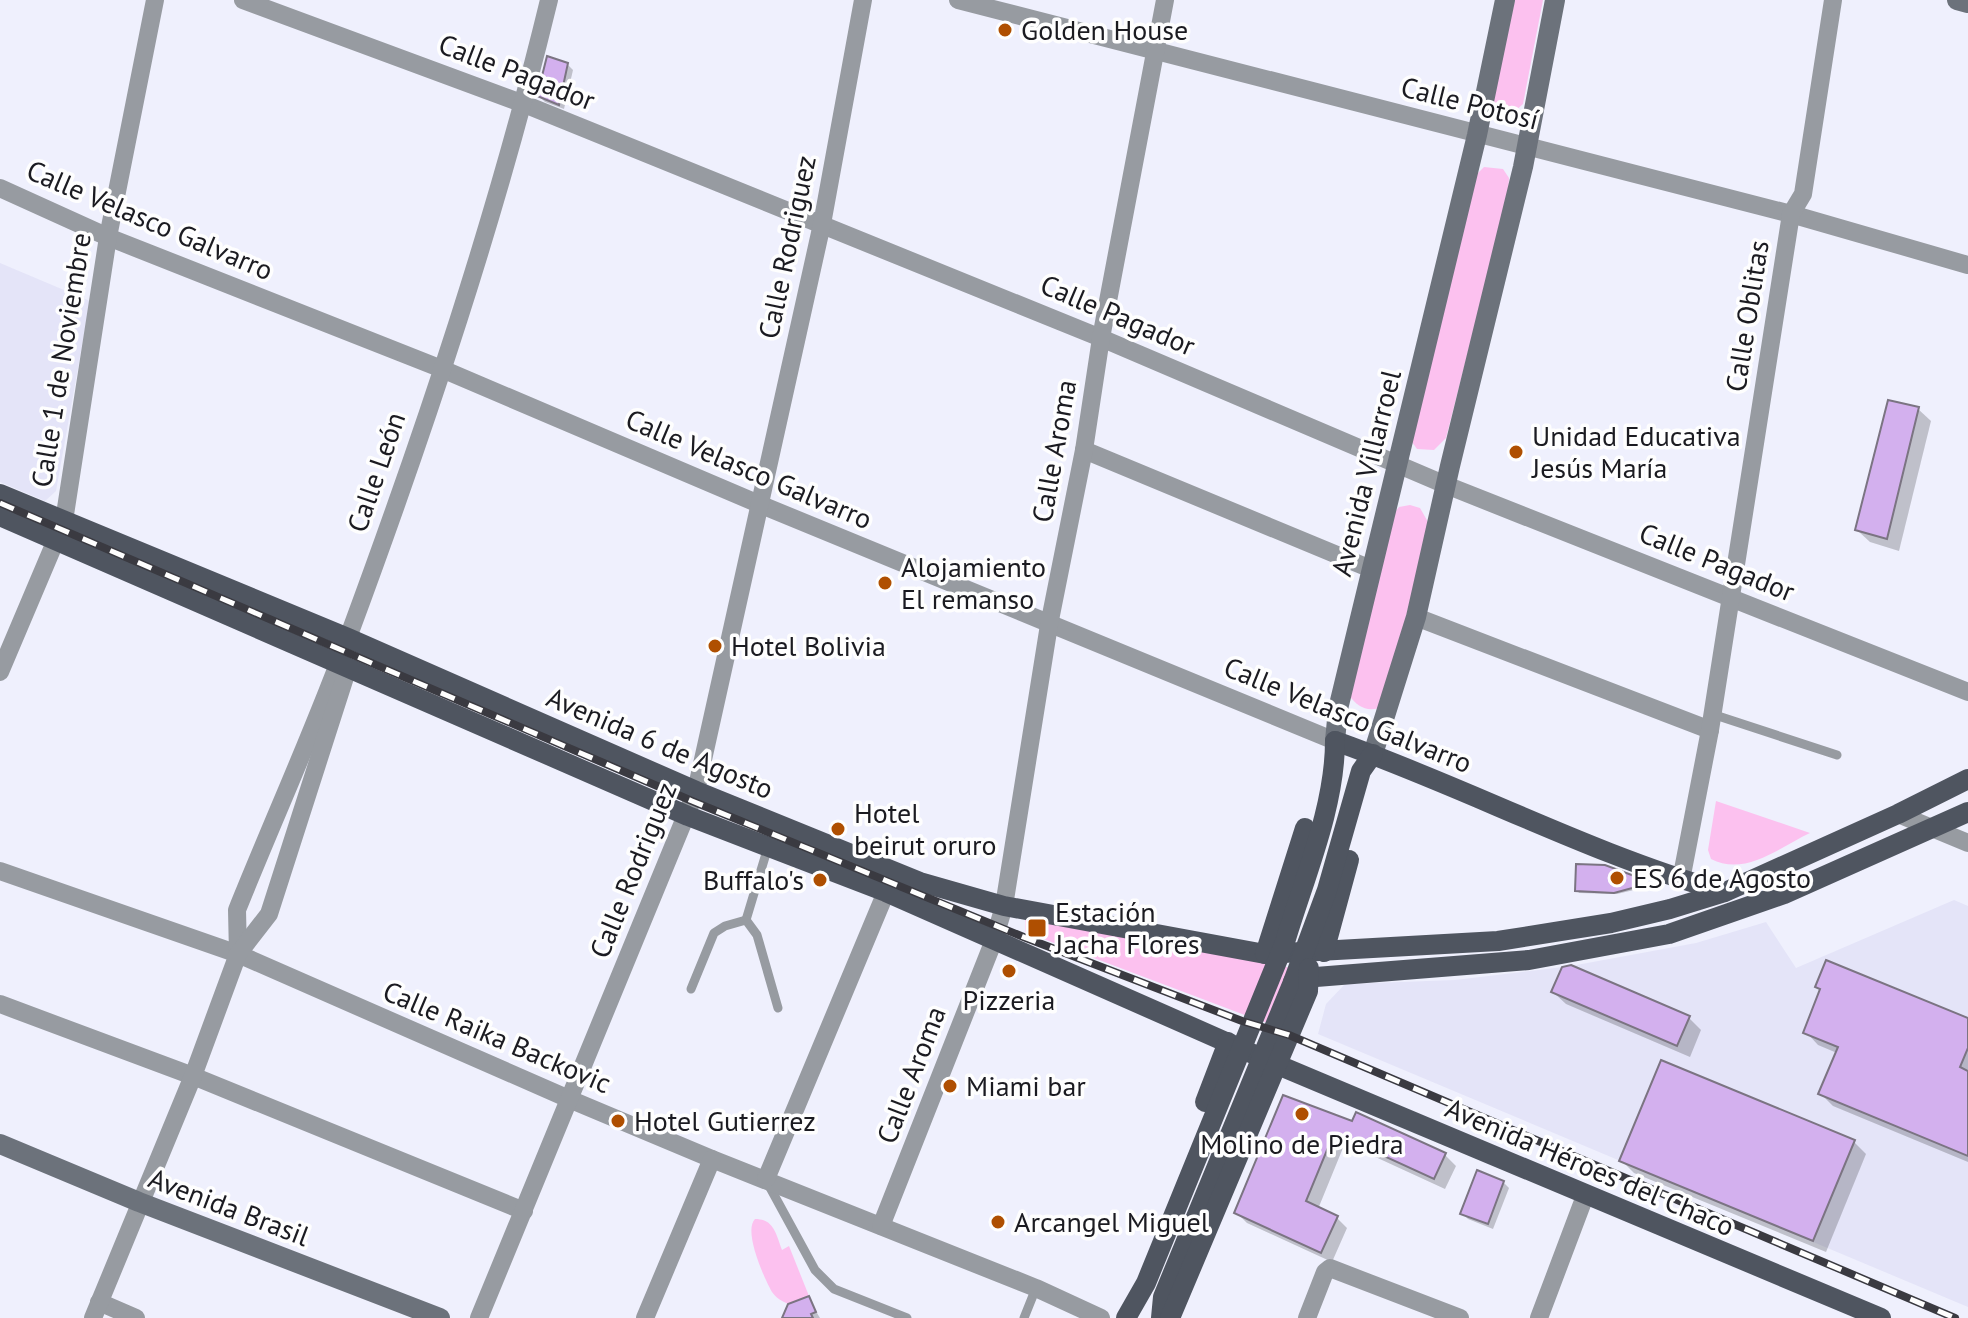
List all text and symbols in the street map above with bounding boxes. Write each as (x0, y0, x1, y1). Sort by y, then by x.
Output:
place label: Golden House (1021, 11, 1188, 48)
marker: Golden House (996, 21, 1014, 39)
street label: Calle Pagador (434, 25, 601, 118)
street label: Calle Potosí (1397, 68, 1543, 137)
street label: Calle Velasco Galvarro (21, 151, 279, 288)
street label: Calle Rodriguez (749, 152, 824, 342)
street label: Calle 1 de Noviembre (22, 230, 99, 490)
street label: Calle Oblitas (1716, 238, 1777, 394)
street label: Calle Pagador (1035, 265, 1202, 364)
street label: Avenida Villarroel (1322, 366, 1409, 580)
street label: Calle Aroma (1023, 377, 1084, 525)
street label: Calle Velasco Galvarro (620, 400, 878, 537)
street label: Calle León (338, 407, 413, 537)
place label: Unidad Educativa Jesús María (1531, 417, 1741, 486)
marker: Unidad Educativa Jesús María (1507, 443, 1525, 461)
street label: Calle Pagador (1634, 514, 1801, 610)
place label: Alojamiento El remanso (901, 548, 1046, 617)
marker: Alojamiento El remanso (876, 574, 894, 592)
place label: Hotel Bolivia (731, 627, 886, 664)
marker: Hotel Bolivia (706, 637, 724, 655)
street label: Calle Velasco Galvarro (1219, 648, 1478, 781)
street label: Avenida 6 de Agosto (541, 678, 779, 807)
street label: Calle Rodriguez (580, 776, 685, 963)
place label: Hotel beirut oruro (854, 794, 997, 863)
marker: Hotel beirut oruro (829, 820, 847, 838)
place label: ES 6 de Agosto (1633, 859, 1811, 896)
place label: Buffalo's (703, 861, 804, 898)
marker: ES 6 de Agosto (1608, 869, 1626, 887)
marker: Buffalo's (811, 871, 829, 889)
place label: Estación Jacha Flores (1054, 893, 1200, 962)
marker: Estación Jacha Flores (1026, 917, 1048, 939)
marker: Pizzeria (1000, 962, 1018, 980)
street label: Calle Raika Backovic (378, 972, 617, 1101)
place label: Pizzeria (963, 981, 1055, 1018)
street label: Calle Aroma (867, 1001, 954, 1149)
place label: Miami bar (966, 1067, 1086, 1104)
marker: Miami bar (941, 1077, 959, 1095)
street label: Avenida Héroes del Chaco (1440, 1089, 1740, 1244)
place label: Hotel Gutierrez (634, 1102, 816, 1139)
marker: Molino de Piedra (1293, 1105, 1311, 1123)
marker: Hotel Gutierrez (609, 1112, 627, 1130)
place label: Molino de Piedra (1200, 1125, 1404, 1162)
street label: Avenida Brasil (144, 1159, 315, 1254)
place label: Arcangel Miguel (1014, 1203, 1209, 1240)
marker: Arcangel Miguel (989, 1213, 1007, 1231)

